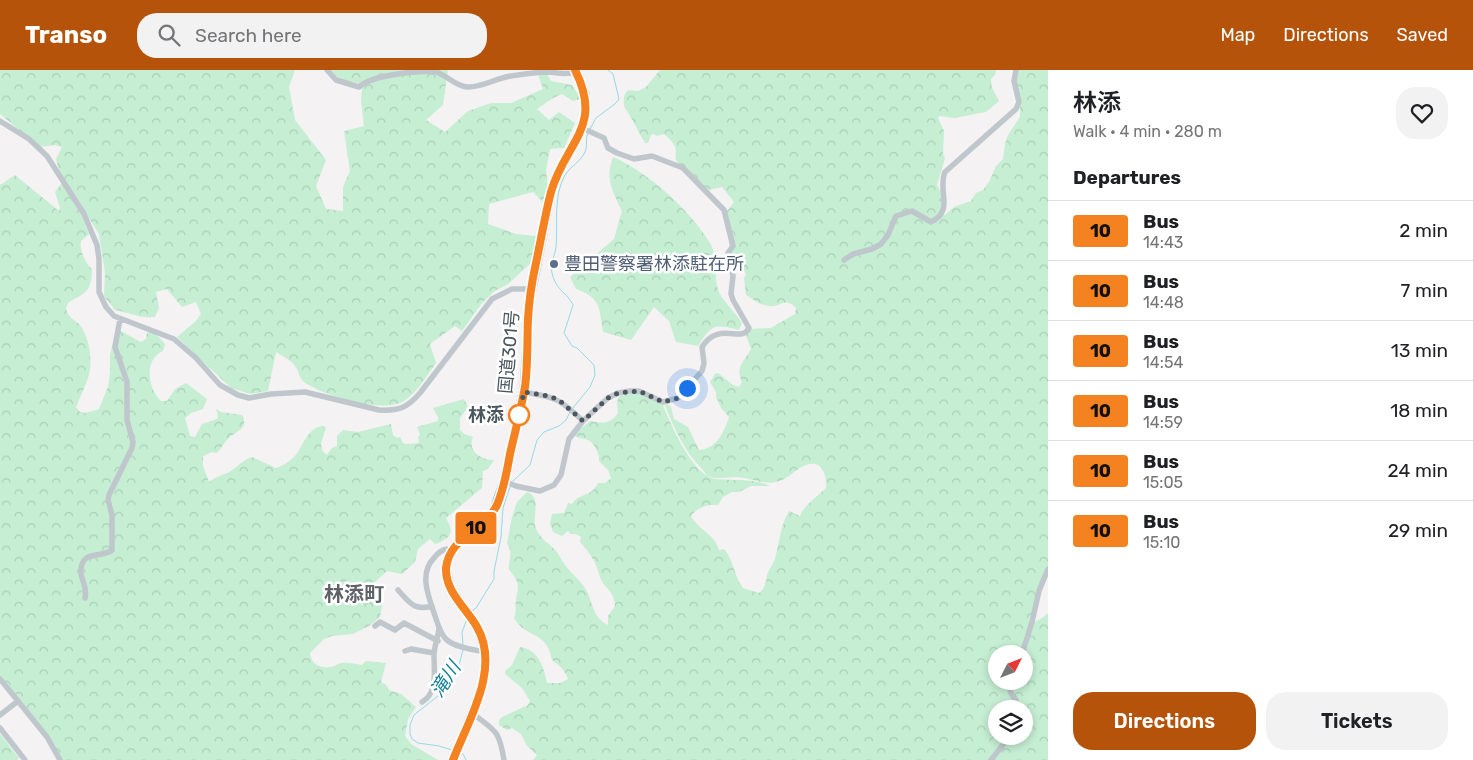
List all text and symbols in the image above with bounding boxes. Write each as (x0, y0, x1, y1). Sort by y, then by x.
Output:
search box (137, 13, 487, 58)
text: Transo (25, 21, 107, 49)
icon: search (155, 21, 183, 49)
text: Search here (195, 24, 302, 47)
text: Map (1220, 24, 1255, 46)
text: Directions (1283, 24, 1369, 46)
text: Saved (1397, 24, 1448, 46)
button: heart (1396, 87, 1448, 139)
text: 林添 (1073, 89, 1121, 117)
text: Walk · 4 min · 280 m (1073, 122, 1222, 141)
text: Departures (1073, 166, 1181, 189)
text: Bus (1143, 210, 1179, 233)
text: 2 min (1399, 219, 1448, 242)
text: 10 (1090, 220, 1111, 242)
text: 14:43 (1143, 233, 1183, 252)
place label: 豊田警察署林添駐在所 (564, 253, 744, 275)
marker: 豊田警察署林添駐在所 (548, 258, 560, 270)
text: Bus (1143, 270, 1179, 293)
text: 7 min (1401, 279, 1448, 302)
text: 10 (1090, 280, 1111, 302)
text: 14:48 (1143, 293, 1184, 312)
street label: 国道301号 (494, 309, 524, 395)
text: Bus (1143, 330, 1179, 353)
text: 13 min (1391, 339, 1448, 362)
text: 10 (1090, 340, 1111, 362)
text: 14:54 (1143, 353, 1183, 372)
your location (675, 376, 700, 401)
text: Bus (1143, 390, 1179, 413)
text: 18 min (1390, 399, 1448, 422)
text: 10 (1090, 400, 1111, 422)
place label: 林添 (468, 404, 504, 426)
marker: 林添 (508, 404, 530, 426)
text: 14:59 (1143, 413, 1183, 432)
text: Bus (1143, 450, 1179, 473)
text: 24 min (1388, 459, 1448, 482)
text: 10 (1090, 460, 1111, 482)
text: 15:05 (1143, 473, 1183, 492)
text: Bus (1143, 510, 1179, 533)
line badge: 10 (454, 512, 498, 544)
text: 10 (465, 517, 487, 539)
text: 29 min (1388, 519, 1448, 542)
text: 10 (1090, 520, 1111, 542)
text: 15:10 (1143, 533, 1180, 552)
district label: 林添町 (324, 582, 384, 606)
north arrow (988, 645, 1032, 690)
map controls (988, 645, 1033, 745)
water label: 滝川 (425, 655, 466, 701)
button: Directions (1073, 692, 1256, 750)
button: Tickets (1266, 692, 1448, 750)
button: layers (988, 700, 1033, 745)

